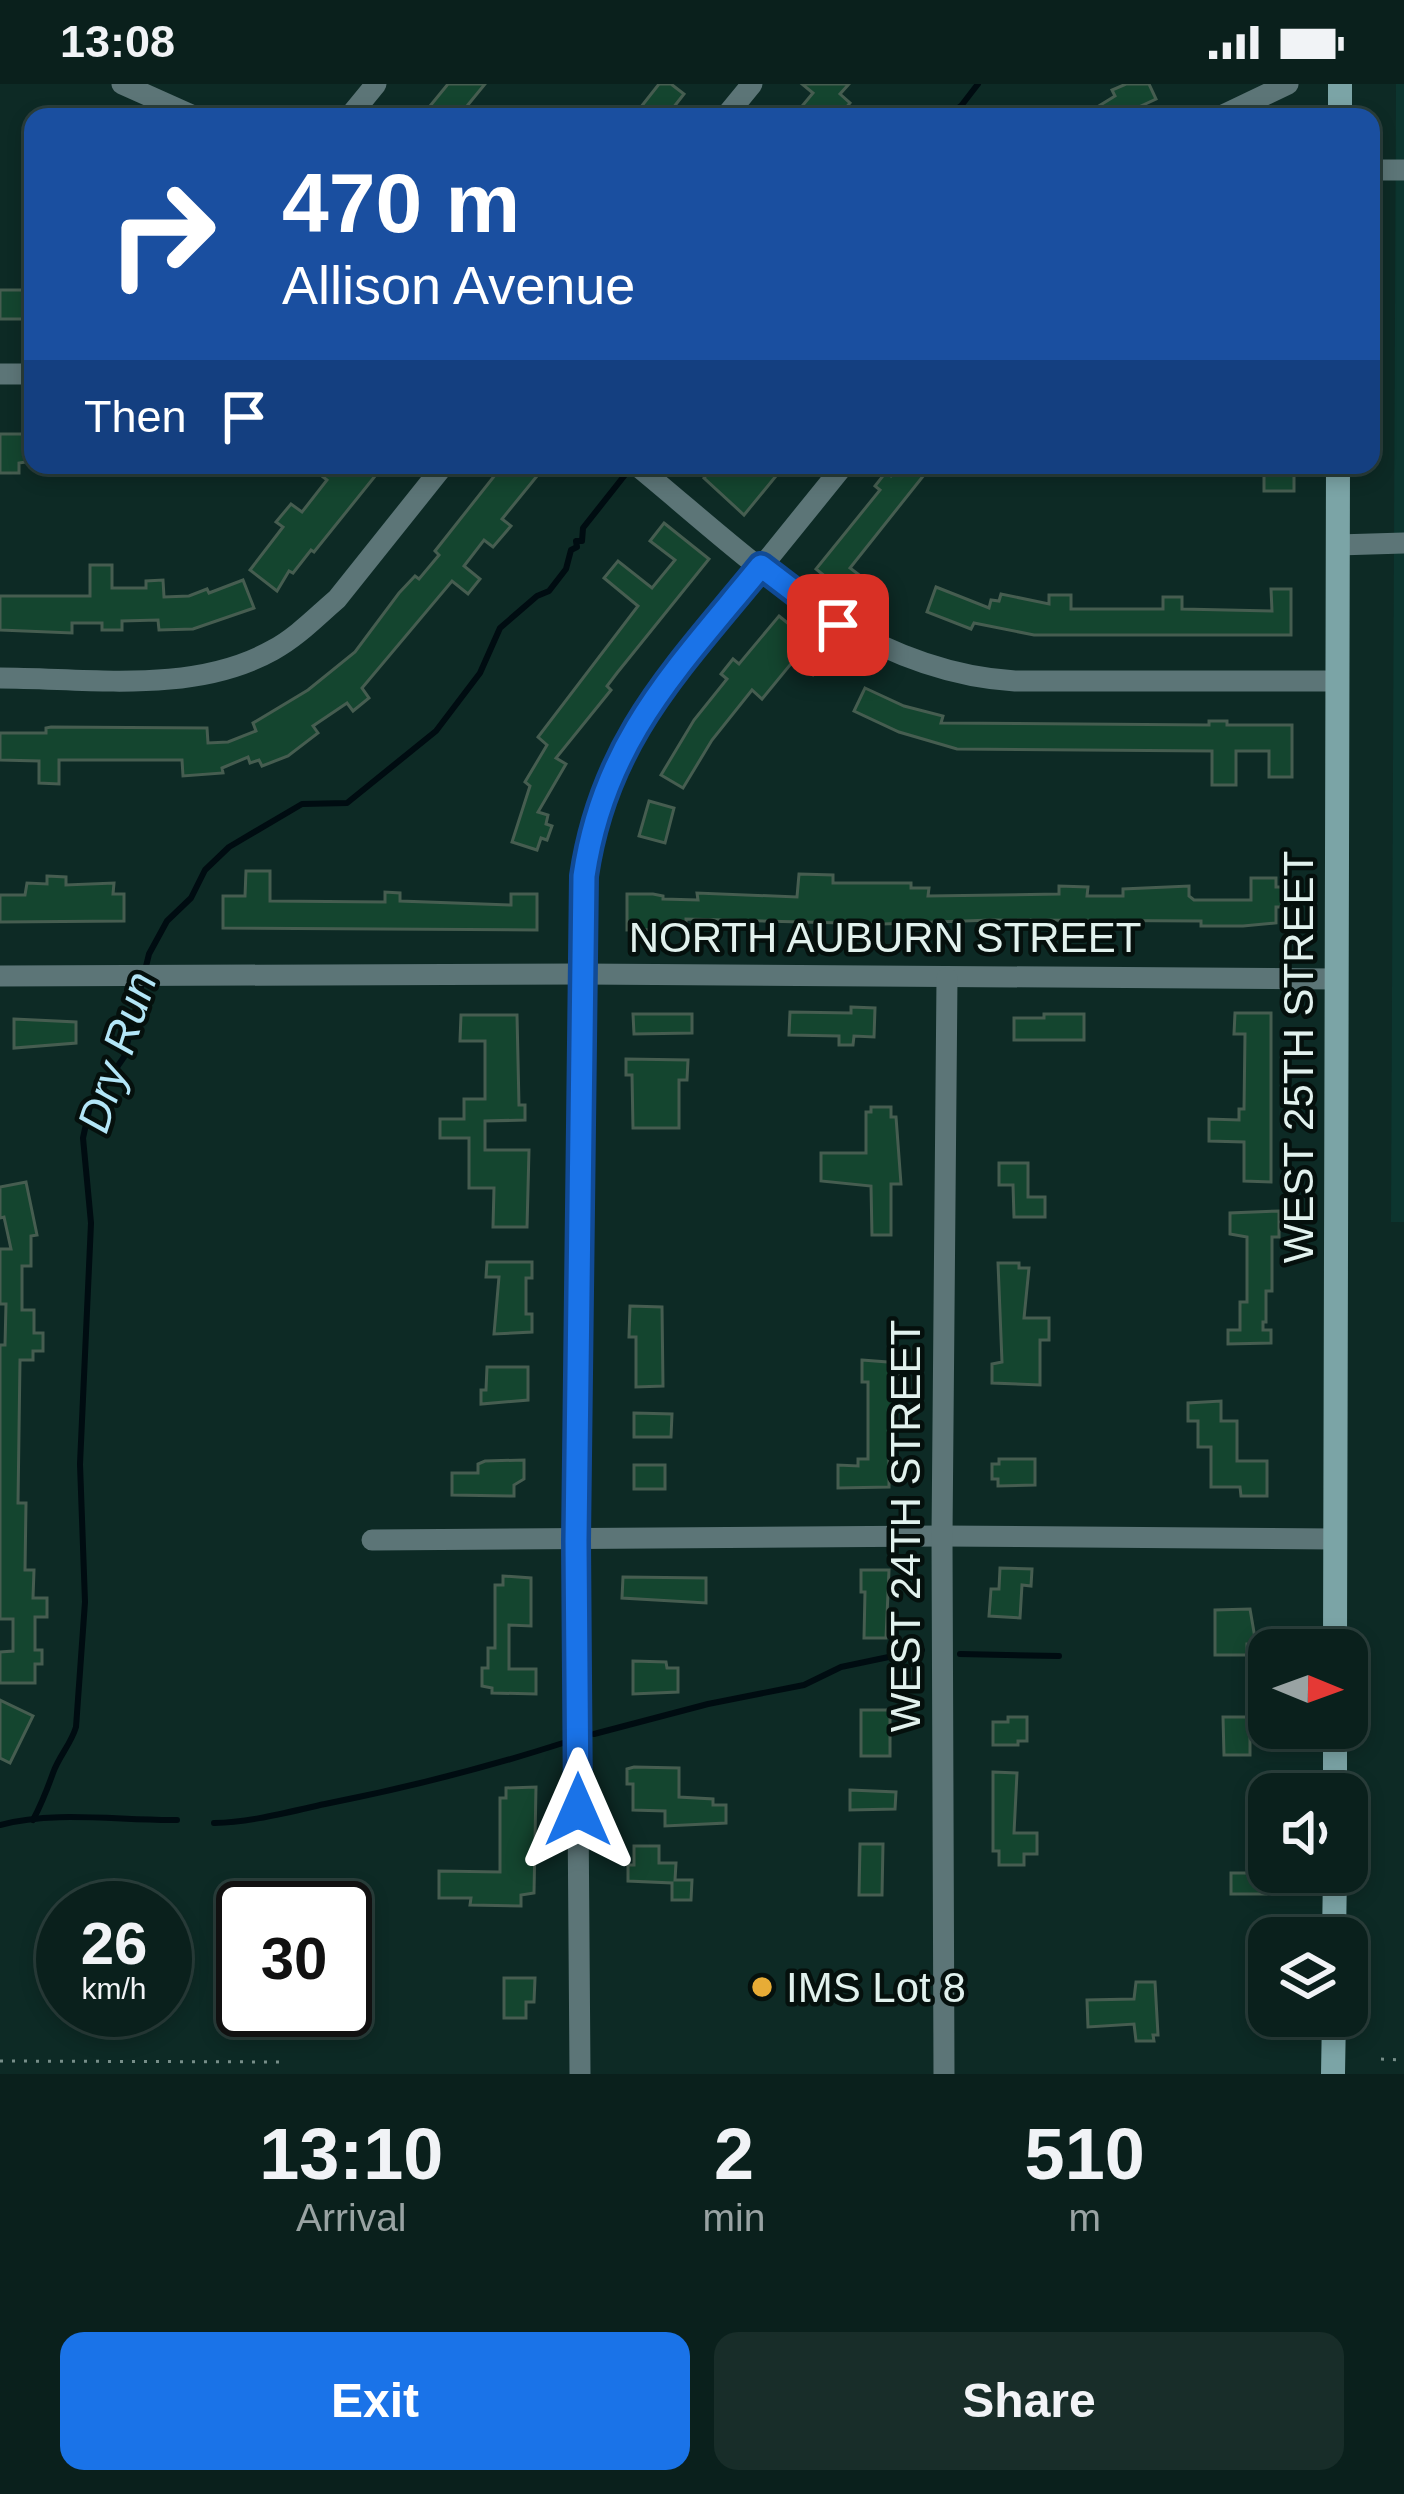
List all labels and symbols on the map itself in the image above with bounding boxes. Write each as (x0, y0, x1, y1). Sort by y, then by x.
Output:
pin (787, 574, 889, 676)
street label: WEST 25TH STREET (1275, 851, 1322, 1263)
street label: NORTH AUBURN STREET (629, 914, 1141, 961)
water label: Dry Run (67, 966, 167, 1138)
street label: WEST 24TH STREET (882, 1320, 929, 1732)
north arrow (1248, 1629, 1368, 1749)
position arrow (515, 1747, 641, 1873)
speed limit sign: 30 (216, 1881, 372, 2037)
place label: IMS Lot 8 (786, 1964, 966, 2011)
marker: IMS Lot 8 (749, 1974, 775, 2000)

